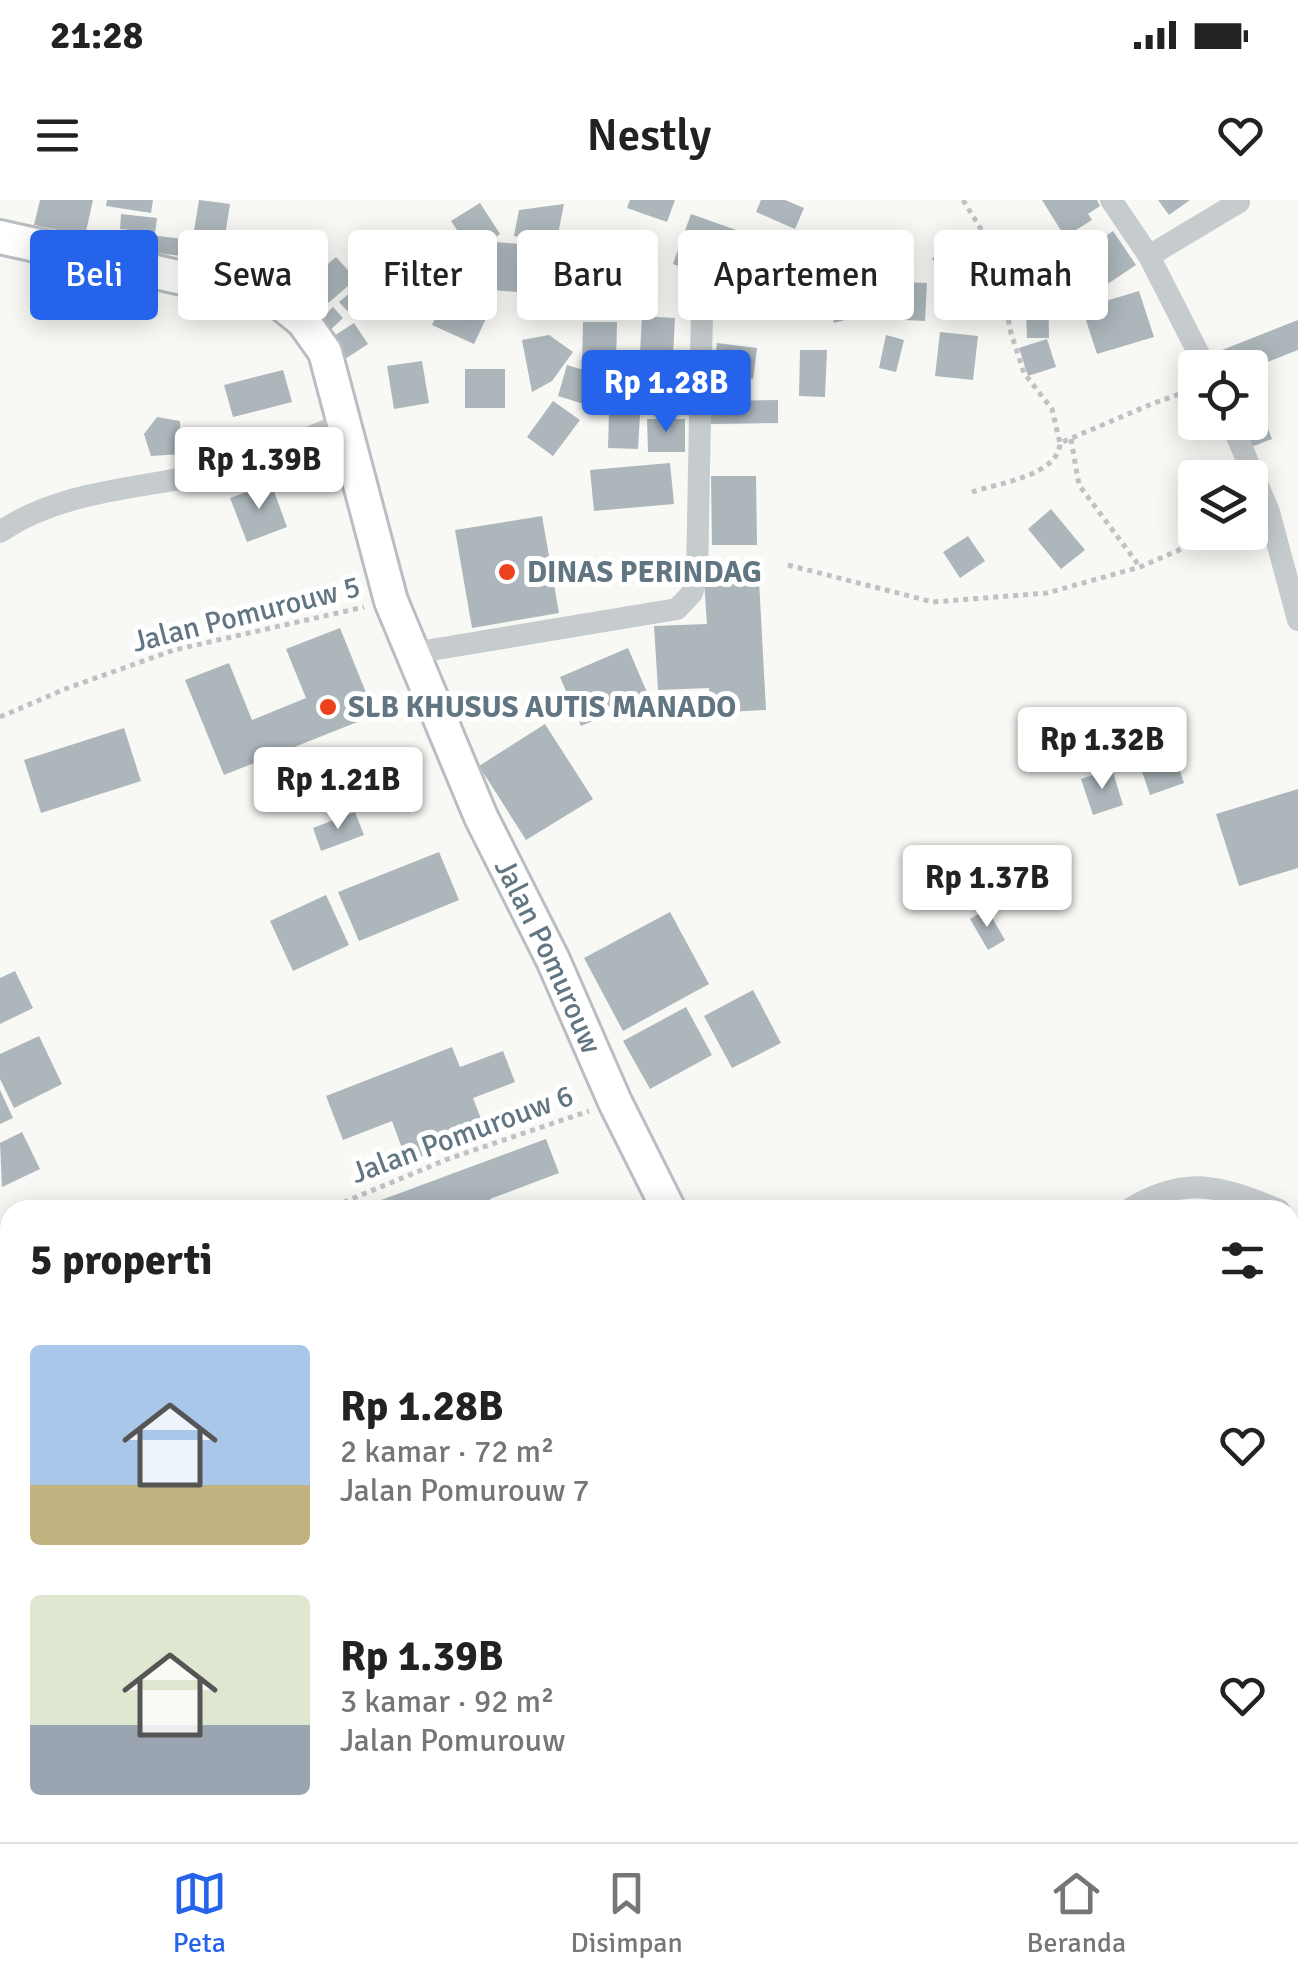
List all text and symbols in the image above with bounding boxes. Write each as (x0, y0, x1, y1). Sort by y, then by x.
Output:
text: 21:28 (50, 12, 143, 59)
icon: menu (30, 108, 85, 163)
text: Nestly (587, 108, 711, 163)
icon: heart (1213, 108, 1268, 163)
chip: Beli (30, 230, 158, 320)
chip: Sewa (178, 230, 328, 320)
chip: Filter (348, 230, 497, 320)
chip: Baru (517, 230, 658, 320)
chip: Apartemen (678, 230, 914, 320)
chip: Rumah (934, 230, 1108, 320)
pin: Rp 1.28B (563, 350, 769, 435)
map controls (1178, 350, 1268, 550)
button: locate (1178, 350, 1268, 440)
text: Rp 1.28B (604, 363, 728, 402)
pin: Rp 1.39B (156, 427, 362, 512)
text: Rp 1.39B (197, 440, 321, 479)
button: layers (1178, 460, 1268, 550)
place label: DINAS PERINDAG (527, 554, 762, 591)
marker: DINAS PERINDAG (496, 561, 518, 583)
street label: Jalan Pomurouw 5 (128, 568, 364, 661)
place label: SLB KHUSUS AUTIS MANADO (348, 689, 736, 726)
marker: SLB KHUSUS AUTIS MANADO (317, 696, 339, 718)
pin: Rp 1.32B (999, 707, 1205, 792)
text: Rp 1.32B (1040, 720, 1164, 759)
pin: Rp 1.21B (235, 747, 441, 832)
text: Rp 1.21B (276, 760, 400, 799)
pin: Rp 1.37B (884, 845, 1090, 930)
street label: Jalan Pomurouw (486, 853, 610, 1060)
text: Rp 1.37B (925, 858, 1049, 897)
street label: Jalan Pomurouw 6 (346, 1077, 578, 1192)
icon: filters (1215, 1233, 1270, 1288)
text: 5 properti (30, 1235, 213, 1286)
text: Rp 1.28B (340, 1381, 504, 1432)
icon: home (110, 1385, 230, 1505)
icon: heart (1215, 1418, 1270, 1473)
text: 2 kamar · 72 m² (340, 1432, 554, 1471)
text: Jalan Pomurouw 7 (340, 1471, 590, 1510)
text: Rp 1.39B (340, 1631, 504, 1682)
icon: home (110, 1635, 230, 1755)
icon: heart (1215, 1668, 1270, 1723)
text: 3 kamar · 92 m² (340, 1682, 554, 1721)
text: Jalan Pomurouw (340, 1721, 565, 1760)
tab: Peta (172, 1866, 227, 1960)
tab: Disimpan (571, 1866, 683, 1960)
tab: Beranda (1027, 1866, 1126, 1960)

